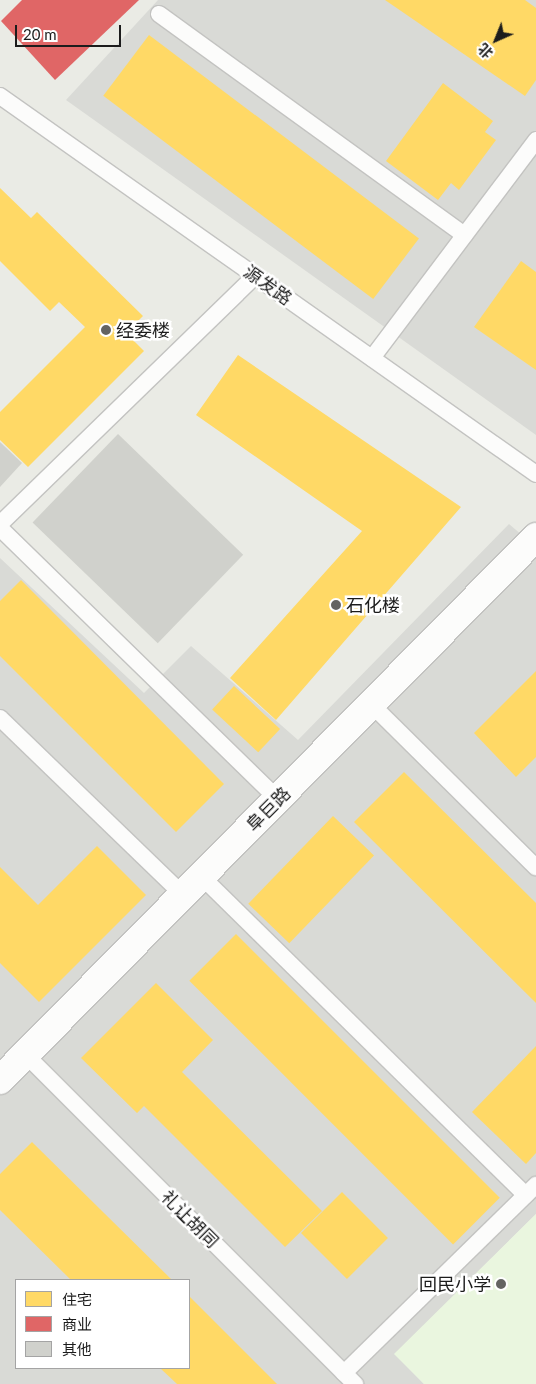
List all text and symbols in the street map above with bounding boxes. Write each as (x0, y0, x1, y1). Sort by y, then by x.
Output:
scale bar (18, 15, 124, 47)
north arrow (471, 15, 521, 65)
text: 20 m (23, 25, 57, 43)
text: 北 (474, 40, 496, 62)
street label: 源发路 (240, 261, 296, 309)
place label: 经委楼 (116, 319, 170, 341)
marker: 经委楼 (100, 324, 112, 336)
place label: 石化楼 (346, 594, 400, 616)
marker: 石化楼 (330, 599, 342, 611)
street label: 阜巨路 (241, 782, 295, 836)
street label: 礼让胡同 (157, 1186, 223, 1252)
place label: 回民小学 (419, 1273, 491, 1295)
marker: 回民小学 (495, 1278, 507, 1290)
legend (15, 1279, 190, 1369)
text: 住宅 (62, 1290, 92, 1308)
text: 商业 (62, 1315, 92, 1333)
text: 其他 (62, 1340, 92, 1358)

